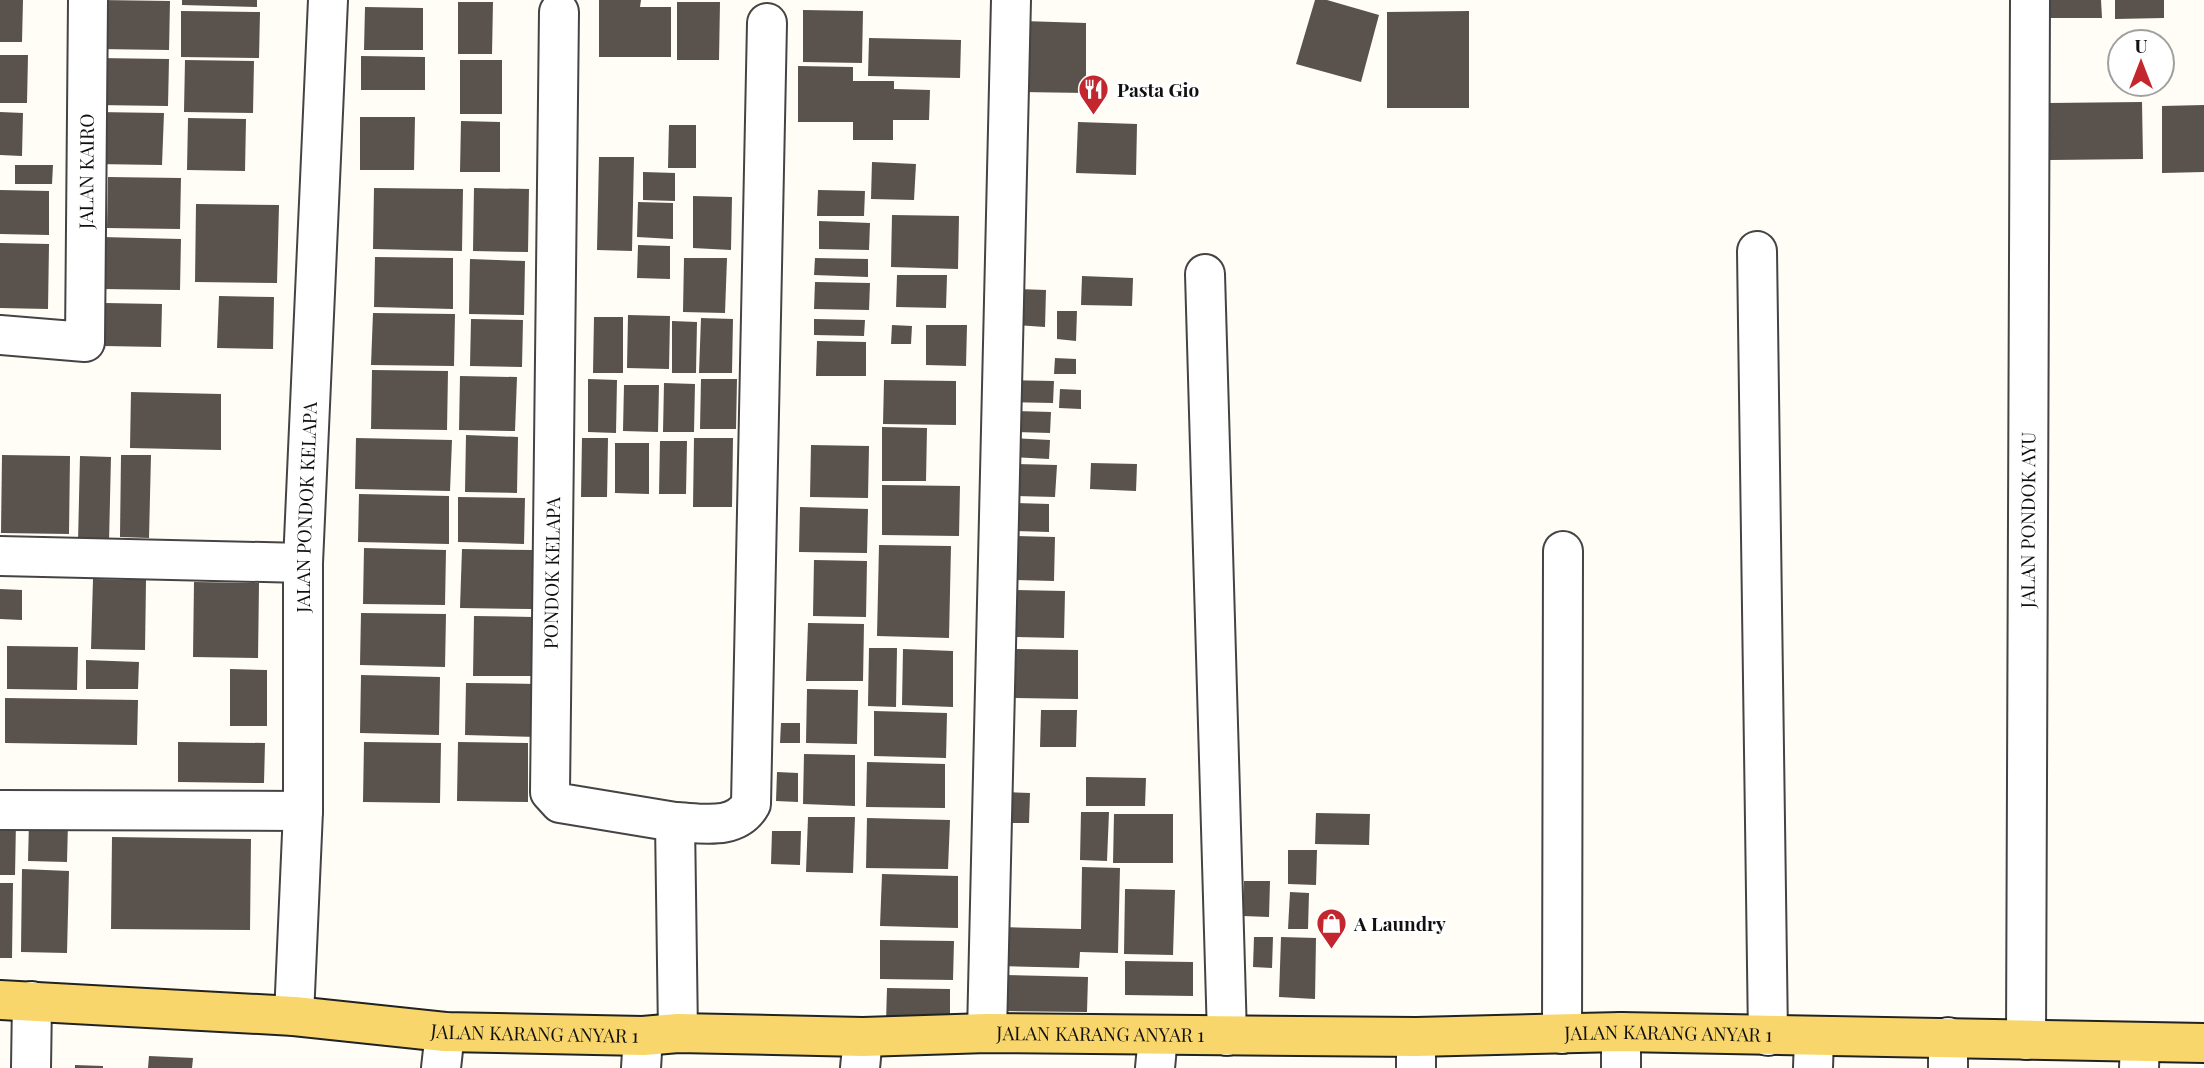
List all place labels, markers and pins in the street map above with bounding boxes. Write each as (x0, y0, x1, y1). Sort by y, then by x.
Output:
restaurant icon: Pasta Gio (1077, 73, 1111, 117)
place label: Pasta Gio (1117, 76, 1199, 102)
shop icon: A Laundry (1314, 907, 1348, 951)
place label: A Laundry (1353, 910, 1446, 936)

